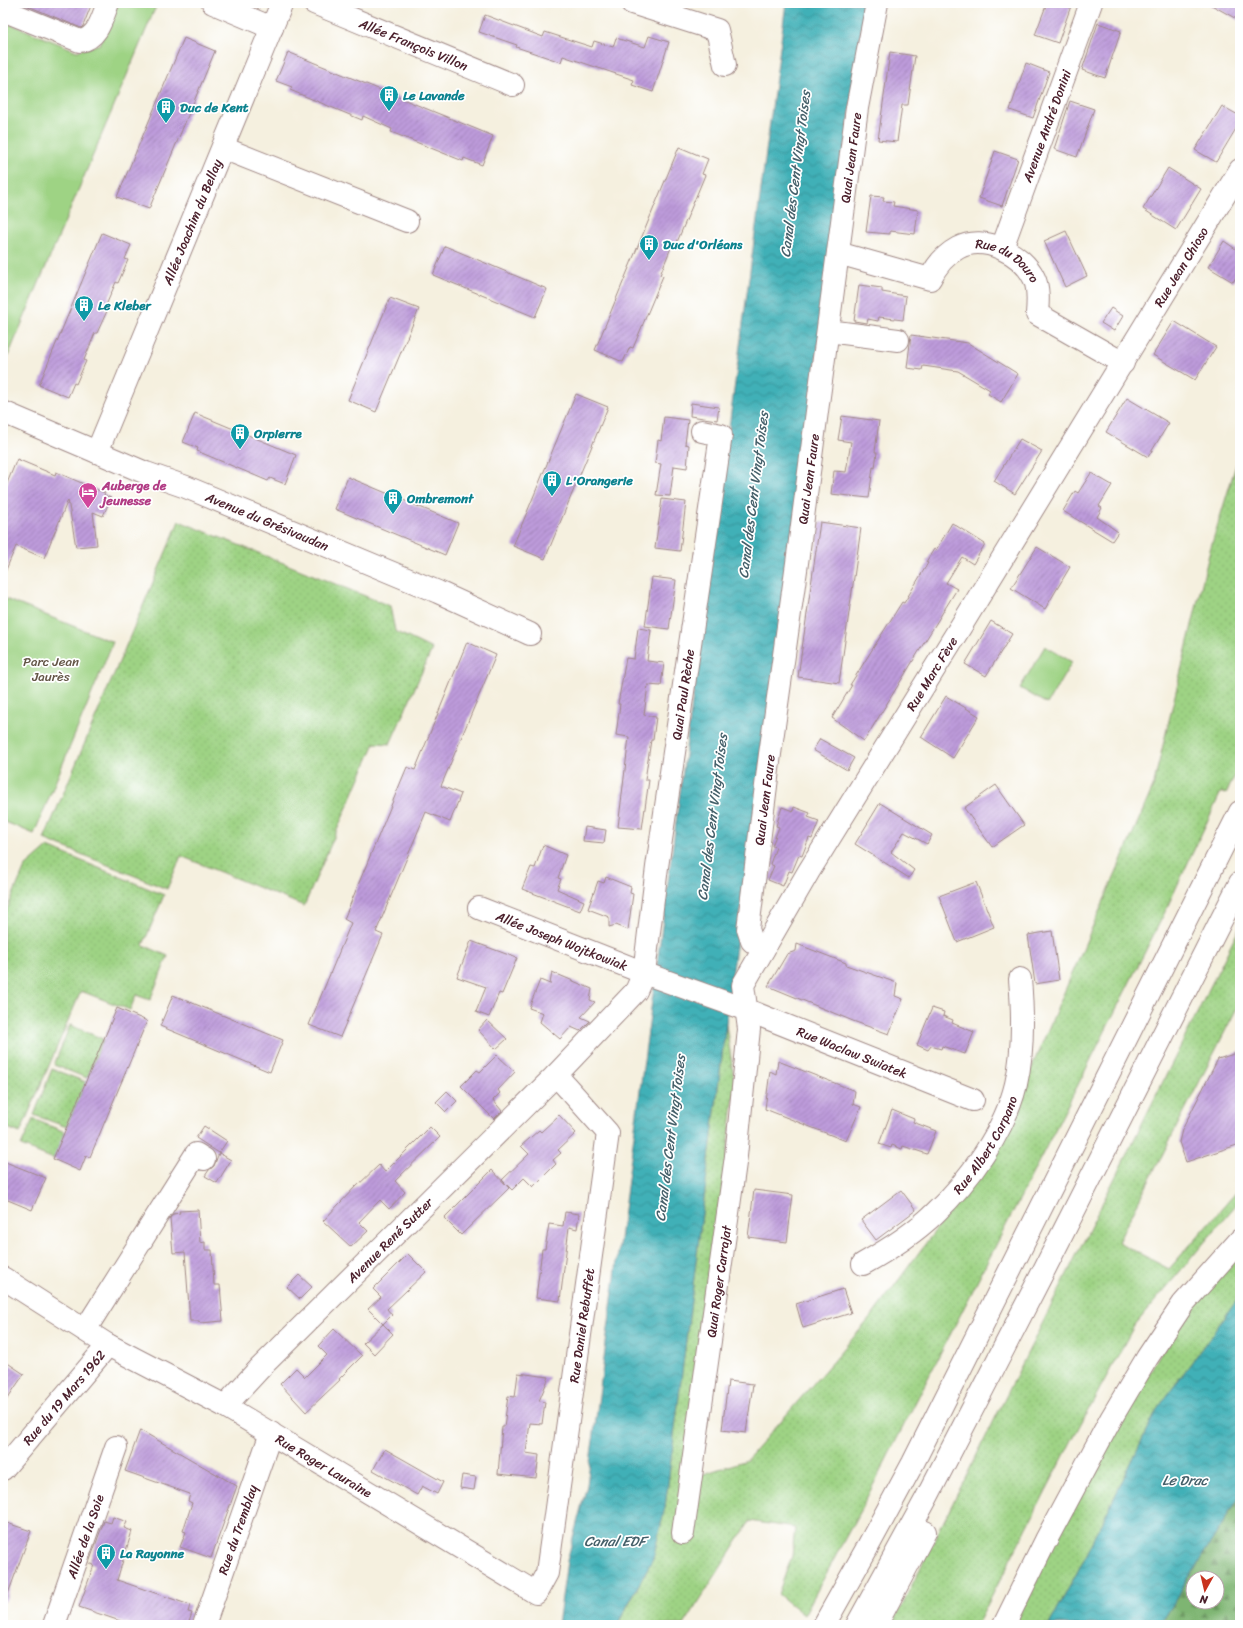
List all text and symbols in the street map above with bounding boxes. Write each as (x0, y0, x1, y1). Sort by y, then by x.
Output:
street label: Allée François Villon (355, 11, 472, 77)
street label: Avenue André Donini (1015, 66, 1078, 187)
building icon: Le Lavande (378, 84, 400, 112)
place label: Le Lavande (403, 84, 465, 107)
water label: Canal des Cent Vingt Toises (773, 88, 818, 259)
building icon: Duc de Kent (155, 96, 177, 124)
place label: Duc de Kent (180, 96, 249, 119)
street label: Quai Jean Faure (834, 111, 868, 204)
street label: Allée Joachim du Bellay (156, 155, 229, 290)
street label: Rue Jean Chioso (1148, 222, 1215, 312)
street label: Rue du Douro (975, 232, 1046, 287)
building icon: Duc d'Orléans (638, 233, 660, 261)
place label: Duc d'Orléans (663, 233, 743, 256)
building icon: Le Kleber (73, 294, 95, 322)
place label: Le Kleber (98, 294, 153, 317)
water label: Canal des Cent Vingt Toises (731, 409, 776, 580)
building icon: Orpierre (229, 422, 251, 450)
place label: Orpierre (253, 422, 303, 445)
street label: Quai Jean Faure (791, 432, 826, 526)
building icon: L'Orangerie (541, 469, 563, 497)
place label: L'Orangerie (566, 469, 633, 492)
place label: Auberge de jeunesse (99, 474, 167, 512)
hotel icon: Auberge de jeunesse (77, 481, 99, 509)
street label: Avenue du Grésivaudan (201, 485, 332, 557)
building icon: Ombremont (382, 487, 404, 515)
place label: Ombremont (406, 487, 474, 510)
street label: Rue Marc Fève (900, 632, 964, 716)
street label: Quai Paul Rèche (665, 647, 701, 742)
park label: Parc Jean Jaurès (23, 650, 79, 688)
water label: Canal des Cent Vingt Toises (690, 731, 735, 902)
street label: Quai Jean Faure (748, 753, 782, 847)
street label: Allée Joseph Wojtkowiak (491, 904, 631, 977)
street label: Rue Waclaw Swiatek (793, 1020, 911, 1085)
water label: Canal des Cent Vingt Toises (648, 1052, 693, 1223)
street label: Rue Albert Carpano (947, 1092, 1024, 1199)
street label: Avenue René Sutter (341, 1191, 439, 1289)
street label: Quai Roger Carrajat (700, 1223, 738, 1339)
street label: Rue Daniel Rebuffet (562, 1266, 601, 1385)
street label: Rue du 19 Mars 1962 (17, 1344, 112, 1451)
street label: Rue Roger Lauraine (271, 1428, 377, 1504)
water label: Le Drac (1162, 1468, 1209, 1493)
street label: Rue du Tremblay (211, 1481, 264, 1578)
street label: Allée de la Soie (60, 1491, 111, 1583)
water label: Canal EDF (584, 1529, 649, 1554)
building icon: La Rayonne (95, 1542, 117, 1570)
place label: La Rayonne (120, 1542, 185, 1565)
north arrow (1185, 1570, 1225, 1610)
text: N (1198, 1589, 1210, 1609)

